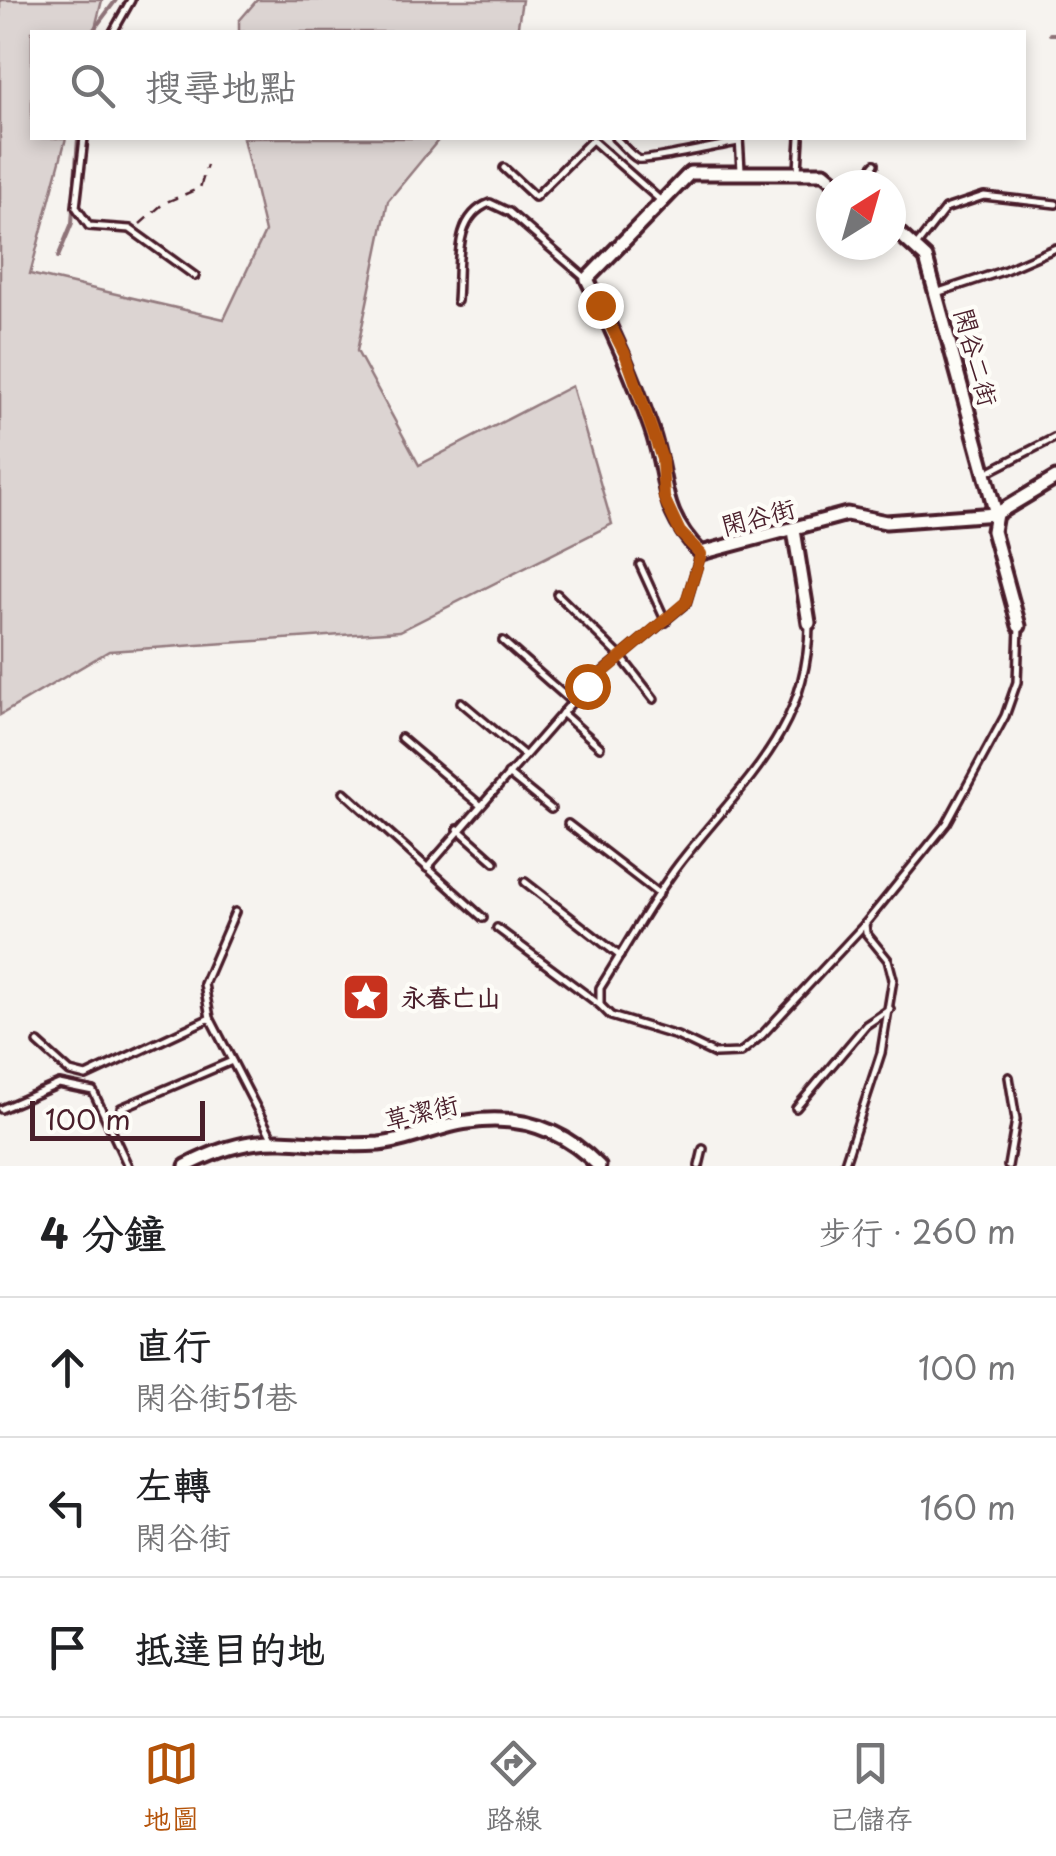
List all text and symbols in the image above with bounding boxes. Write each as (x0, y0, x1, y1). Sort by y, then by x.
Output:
search box (30, 30, 1026, 140)
text: 搜尋地點 (145, 57, 297, 114)
icon: search (65, 58, 120, 113)
north arrow (816, 170, 906, 260)
route end (578, 283, 624, 329)
street label: 閑谷二街 (946, 304, 1008, 410)
street label: 閑谷街 (717, 488, 799, 544)
route start (565, 664, 611, 710)
place icon: 永春亡山 (340, 971, 392, 1023)
place label: 永春亡山 (401, 978, 501, 1016)
street label: 草潔街 (380, 1084, 462, 1138)
scale bar (30, 1096, 205, 1140)
text: 100 m (45, 1097, 131, 1140)
text: 4 分鐘 (40, 1200, 166, 1263)
text: 步行 · 260 m (819, 1207, 1016, 1255)
text: 直行 (135, 1315, 211, 1372)
icon: ahead (40, 1340, 95, 1395)
text: 100 m (918, 1343, 1016, 1391)
text: 閑谷街51巷 (135, 1372, 297, 1420)
text: 左轉 (135, 1455, 211, 1512)
icon: left (40, 1480, 95, 1535)
text: 160 m (920, 1483, 1016, 1531)
text: 閑谷街 (135, 1512, 231, 1560)
text: 抵達目的地 (135, 1619, 325, 1676)
icon: arrive (40, 1620, 95, 1675)
tab: 地圖 (143, 1736, 199, 1839)
tab: 路線 (486, 1736, 542, 1839)
tab: 已儲存 (829, 1736, 913, 1839)

